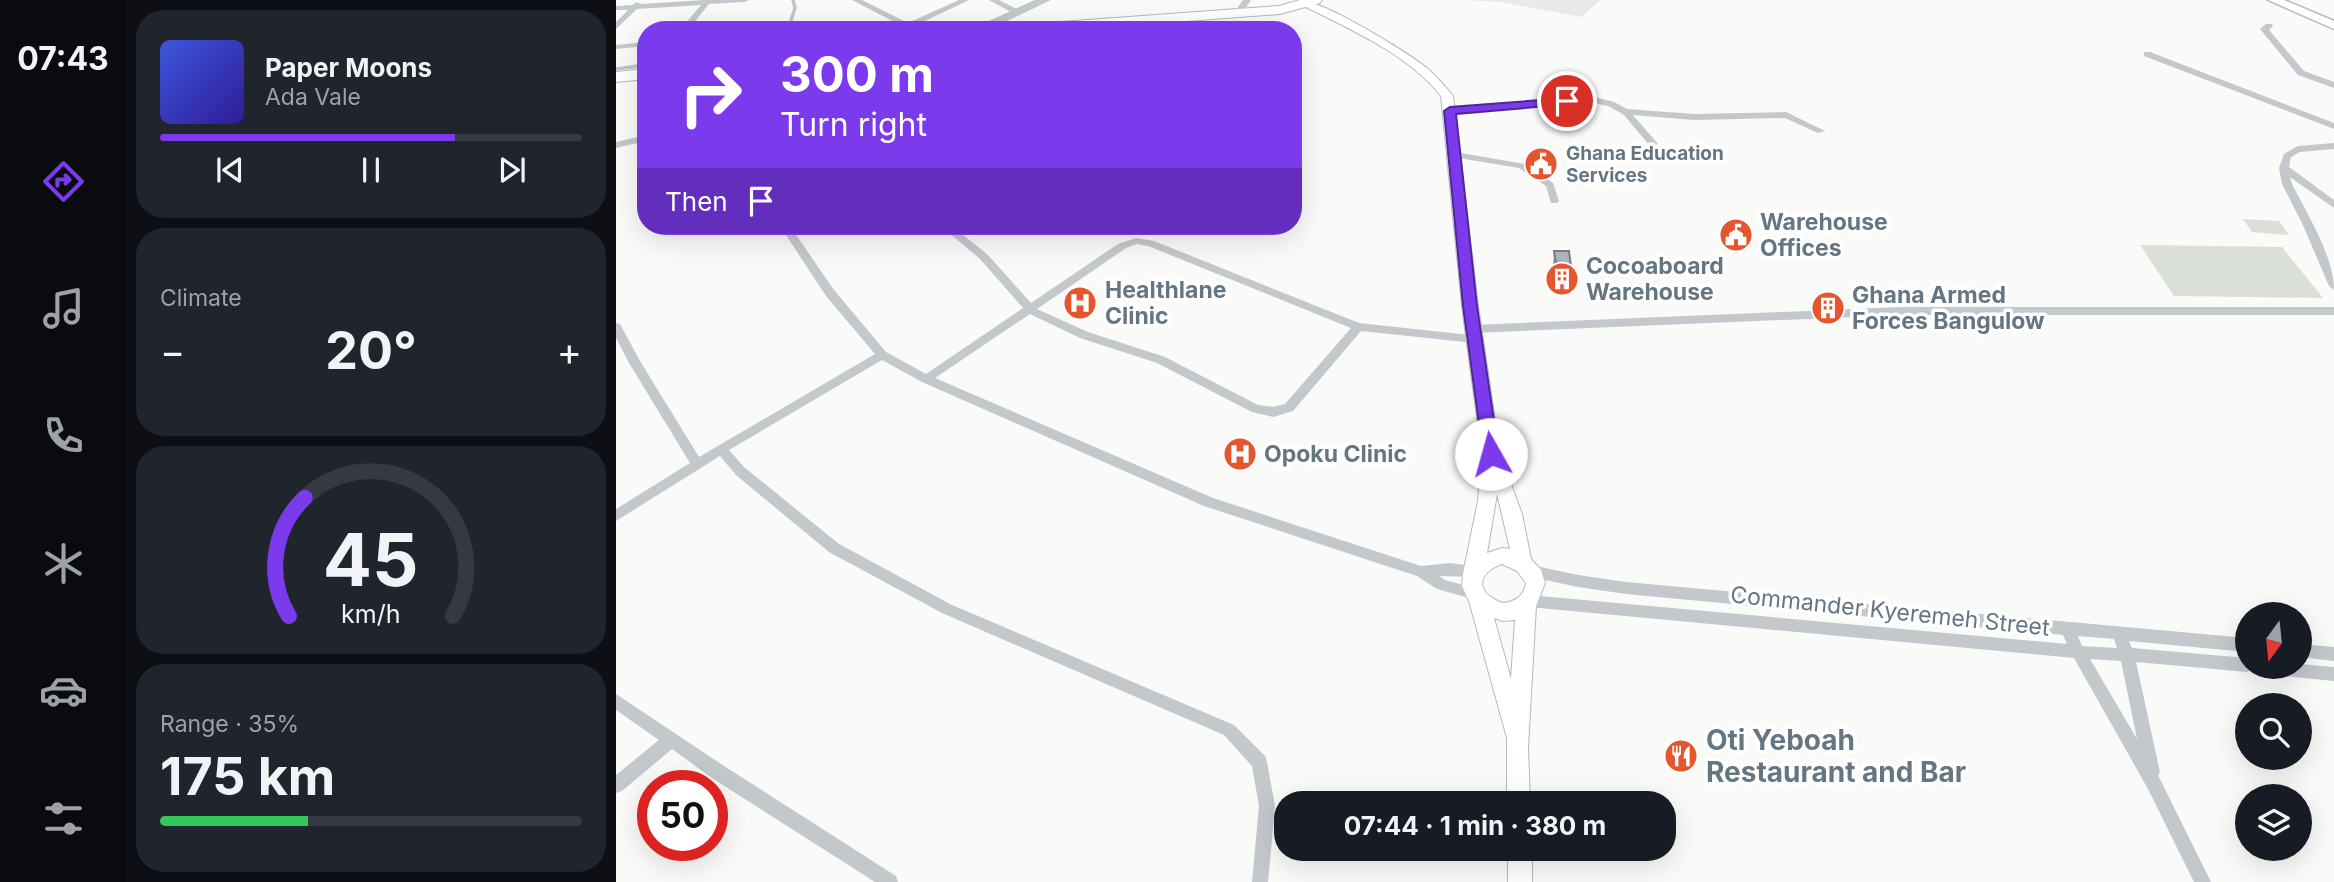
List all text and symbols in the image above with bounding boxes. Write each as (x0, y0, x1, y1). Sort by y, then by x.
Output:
text: 07:43 (17, 39, 109, 78)
text: 300 m (780, 45, 934, 104)
icon: right (665, 49, 756, 140)
text: Paper Moons (265, 52, 432, 83)
pin (1537, 71, 1597, 131)
icon: arrive (1548, 82, 1586, 120)
text: Ada Vale (265, 83, 361, 111)
text: Turn right (780, 105, 927, 144)
place label: Ghana Education Services (1566, 142, 1724, 187)
public building icon: Ghana Education Services (1522, 145, 1560, 183)
icon: previous (211, 151, 249, 189)
icon: pause (352, 151, 390, 189)
icon: next (493, 151, 531, 189)
icon: directions (39, 157, 88, 206)
icon: arrive (742, 182, 780, 220)
text: Then (665, 186, 728, 217)
place label: Warehouse Offices (1760, 208, 1888, 262)
public building icon: Warehouse Offices (1717, 216, 1755, 254)
place label: Cocoaboard Warehouse (1586, 252, 1724, 306)
building icon: Cocoaboard Warehouse (1543, 260, 1581, 298)
place label: Healthlane Clinic (1105, 276, 1226, 330)
place label: Ghana Armed Forces Bangulow (1852, 281, 2045, 335)
icon: music (39, 284, 88, 333)
text: Climate (160, 284, 242, 312)
hospital icon: Healthlane Clinic (1061, 284, 1099, 322)
building icon: Ghana Armed Forces Bangulow (1809, 289, 1847, 327)
text: 20° (325, 319, 417, 382)
text: − (160, 328, 185, 374)
text: + (557, 328, 582, 374)
icon: phone (39, 411, 88, 460)
position arrow (1454, 417, 1528, 491)
hospital icon: Opoku Clinic (1221, 435, 1259, 473)
place label: Opoku Clinic (1264, 440, 1407, 468)
text: 45 (323, 515, 419, 604)
icon: climate (39, 539, 88, 588)
street label: Commander Kyeremeh Street (1729, 580, 2051, 642)
text: km/h (341, 599, 401, 629)
north arrow (2235, 602, 2312, 679)
map controls (2235, 602, 2312, 861)
icon: car (39, 666, 88, 715)
button: search (2235, 693, 2312, 770)
text: Range · 35% (160, 710, 299, 738)
place label: Oti Yeboah Restaurant and Bar (1706, 723, 1966, 789)
restaurant icon: Oti Yeboah Restaurant and Bar (1662, 737, 1700, 775)
text: 175 km (160, 745, 335, 808)
speed limit sign: 50 (637, 770, 728, 861)
button: layers (2235, 784, 2312, 861)
icon: filters (39, 794, 88, 843)
text: 07:44 · 1 min · 380 m (1344, 810, 1606, 841)

